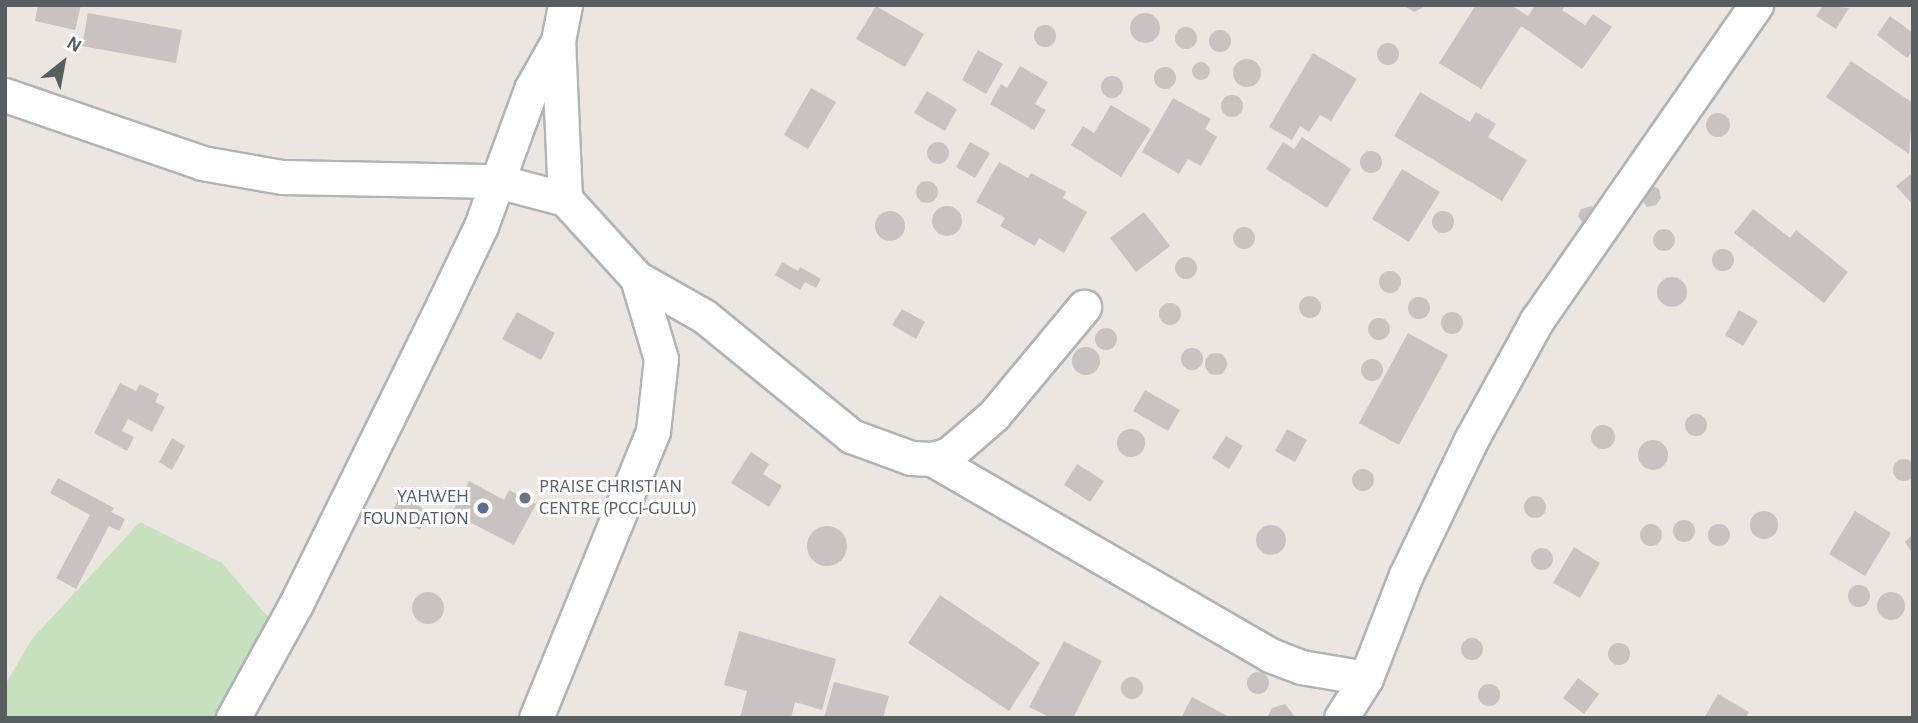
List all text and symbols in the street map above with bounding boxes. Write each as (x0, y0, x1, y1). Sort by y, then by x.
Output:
north arrow (28, 28, 98, 98)
text: N (64, 33, 85, 56)
place label: PRAISE CHRISTIAN CENTRE (PCCI-GULU) (539, 476, 697, 520)
place label: YAHWEH FOUNDATION (363, 486, 469, 530)
marker: PRAISE CHRISTIAN CENTRE (PCCI-GULU) (517, 490, 533, 506)
marker: YAHWEH FOUNDATION (475, 500, 491, 516)

